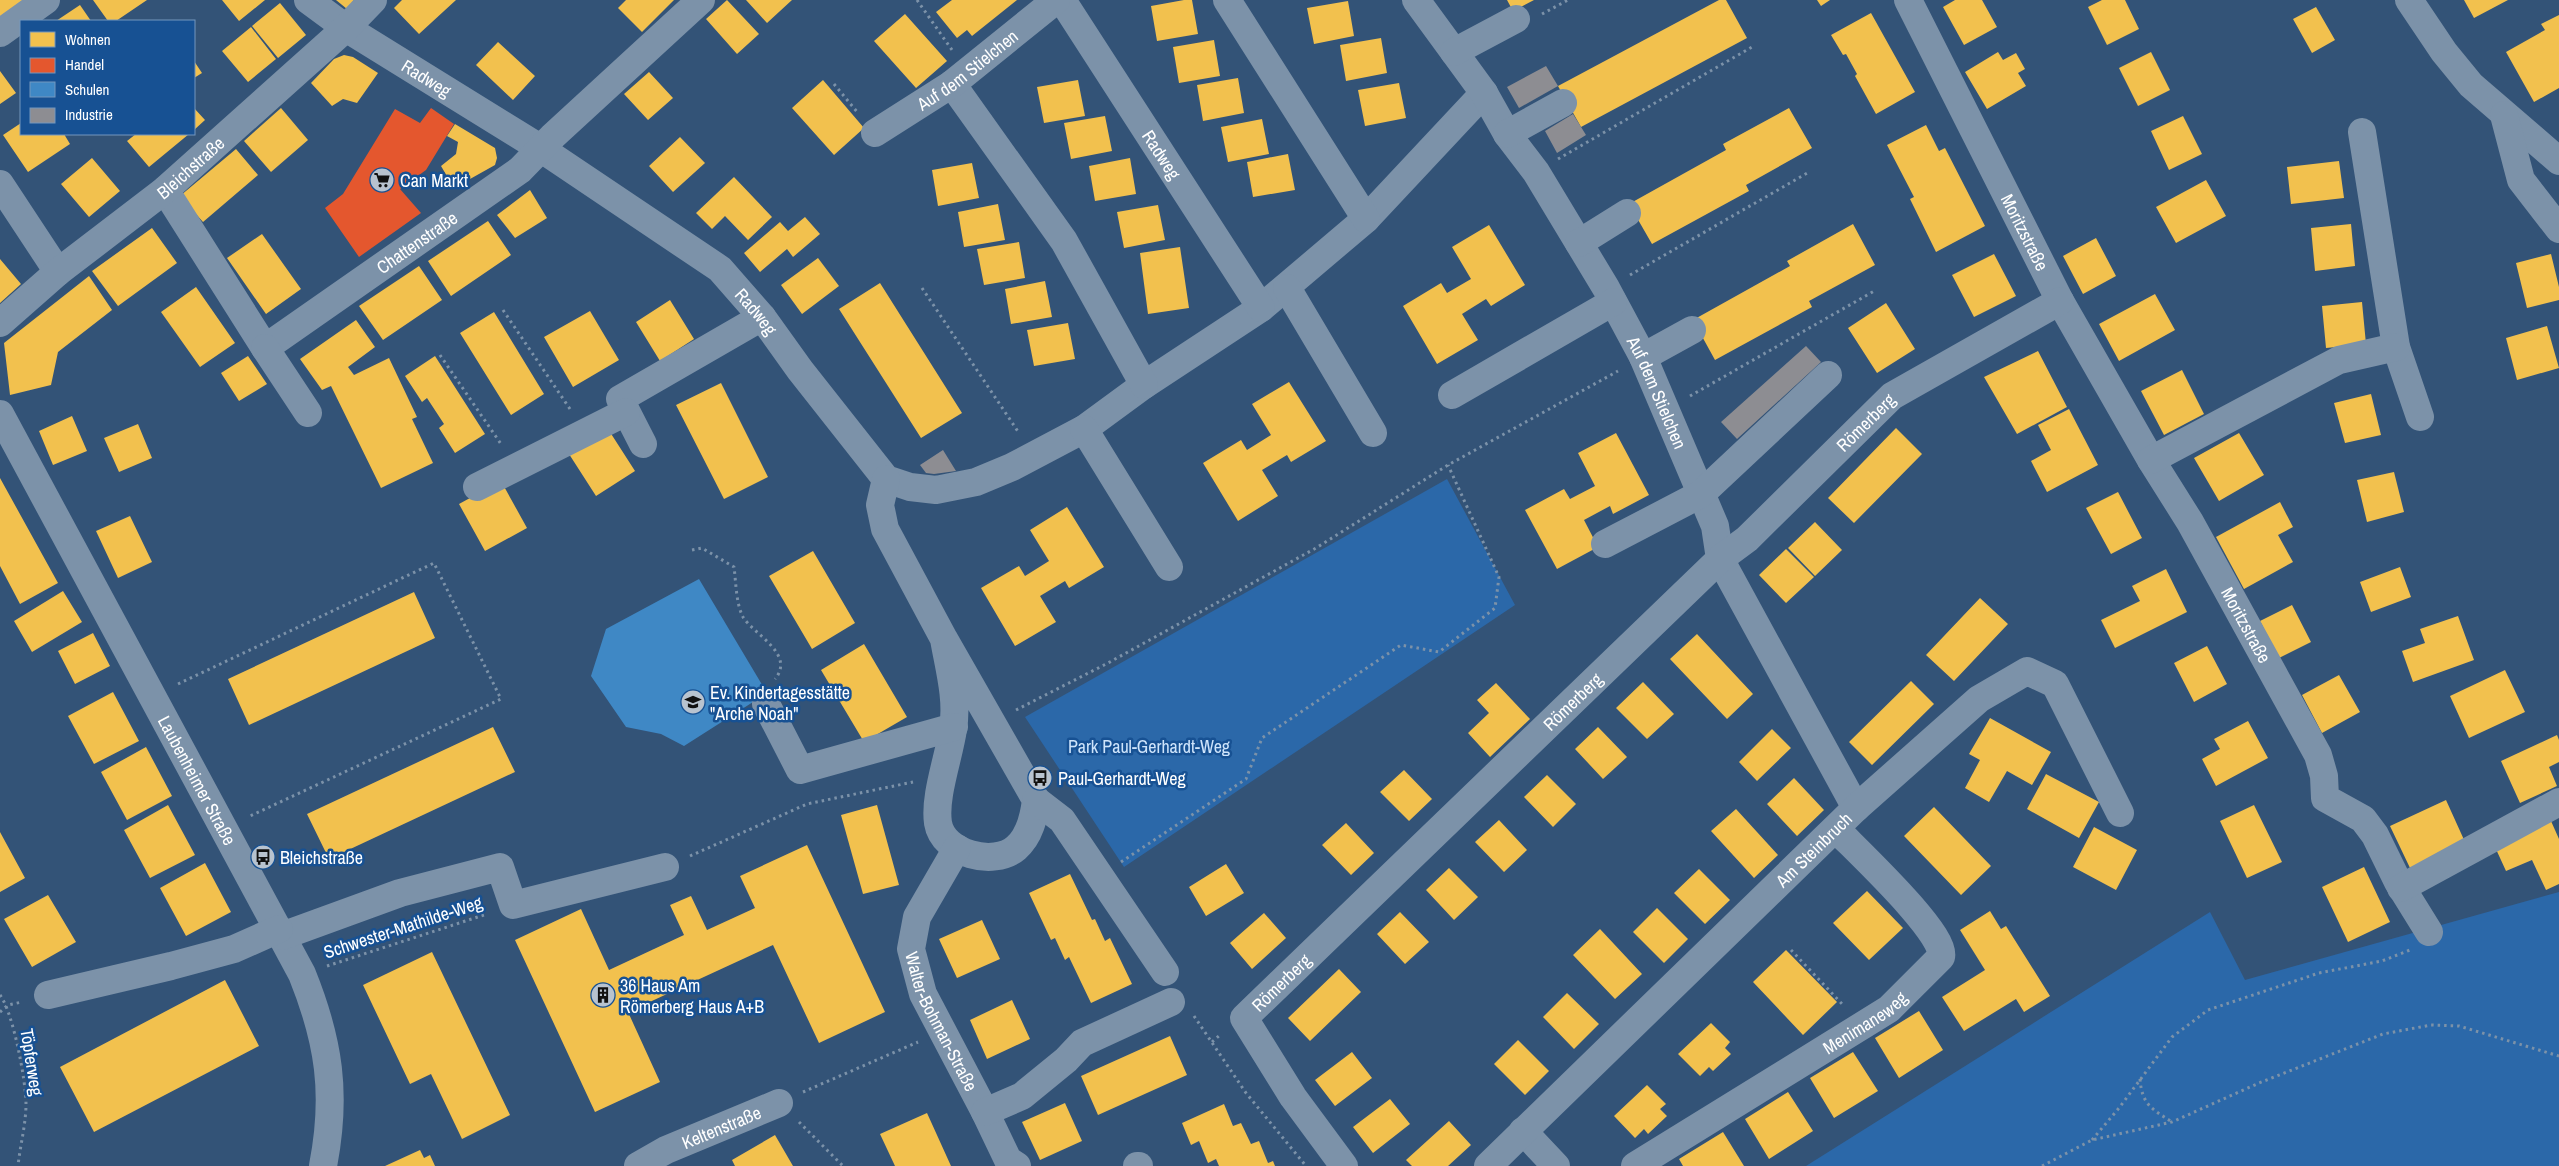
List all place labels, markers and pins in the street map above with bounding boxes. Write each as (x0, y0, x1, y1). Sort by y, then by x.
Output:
supermarket icon: Can Markt (369, 167, 395, 193)
place label: Can Markt (400, 168, 468, 193)
place label: Ev. Kindertagesstätte "Arche Noah" (710, 680, 850, 726)
school or university icon: Ev. Kindertagesstätte "Arche Noah" (680, 689, 706, 715)
bus stop icon: Paul-Gerhardt-Weg (1027, 765, 1053, 791)
place label: Paul-Gerhardt-Weg (1058, 766, 1187, 791)
bus stop icon: Bleichstraße (250, 844, 276, 870)
place label: Bleichstraße (280, 845, 363, 870)
place label: 36 Haus Am Römerberg Haus A+B (620, 973, 764, 1019)
building icon: 36 Haus Am Römerberg Haus A+B (590, 982, 616, 1008)

